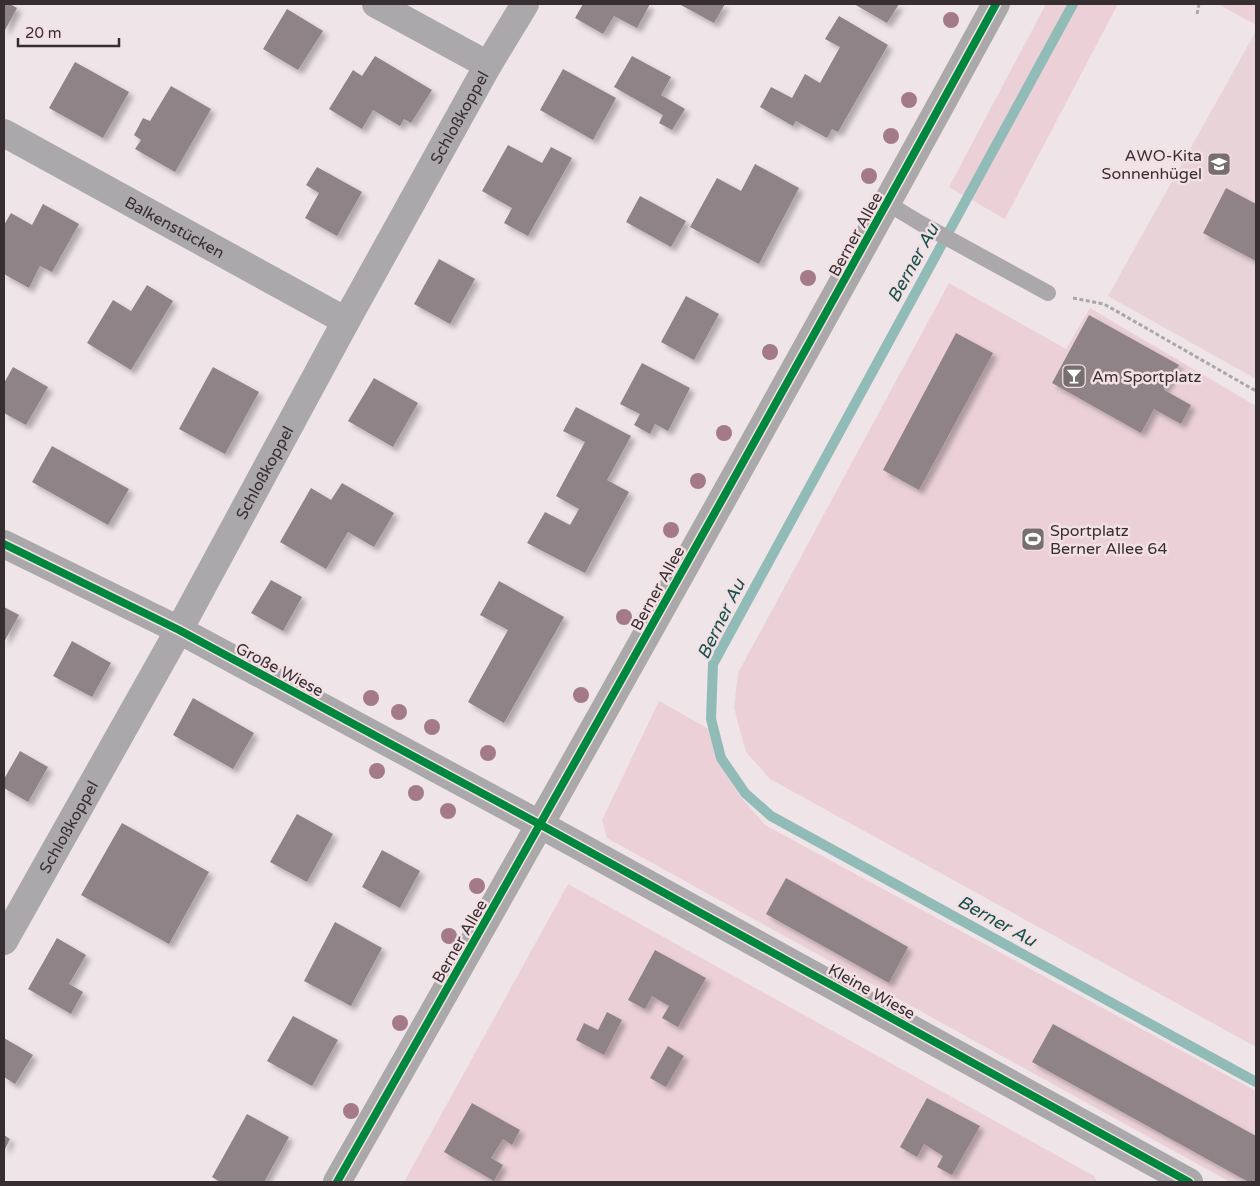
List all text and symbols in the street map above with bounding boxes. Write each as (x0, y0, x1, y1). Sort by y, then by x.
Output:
scale bar (18, 15, 119, 47)
text: 20 m (25, 24, 62, 42)
street label: Schloßkoppel (426, 68, 494, 168)
place label: AWO-Kita Sonnenhügel (1102, 146, 1202, 184)
school or university icon: AWO-Kita Sonnenhügel (1206, 151, 1232, 177)
street label: Berner Allee (825, 189, 887, 280)
street label: Balkenstücken (121, 192, 228, 263)
water label: Berner Au (882, 219, 944, 306)
bar icon: Am Sportplatz (1061, 363, 1087, 389)
place label: Am Sportplatz (1092, 367, 1201, 387)
street label: Schloßkoppel (232, 423, 298, 523)
place label: Sportplatz Berner Allee 64 (1050, 521, 1167, 559)
sports icon: Sportplatz Berner Allee 64 (1020, 526, 1046, 552)
street label: Berner Allee (627, 543, 689, 634)
water label: Berner Au (692, 574, 750, 663)
street label: Große Wiese (232, 638, 327, 701)
street label: Schloßkoppel (35, 777, 103, 877)
water label: Berner Au (954, 890, 1041, 952)
street label: Berner Allee (428, 896, 492, 987)
street label: Kleine Wiese (824, 960, 919, 1024)

